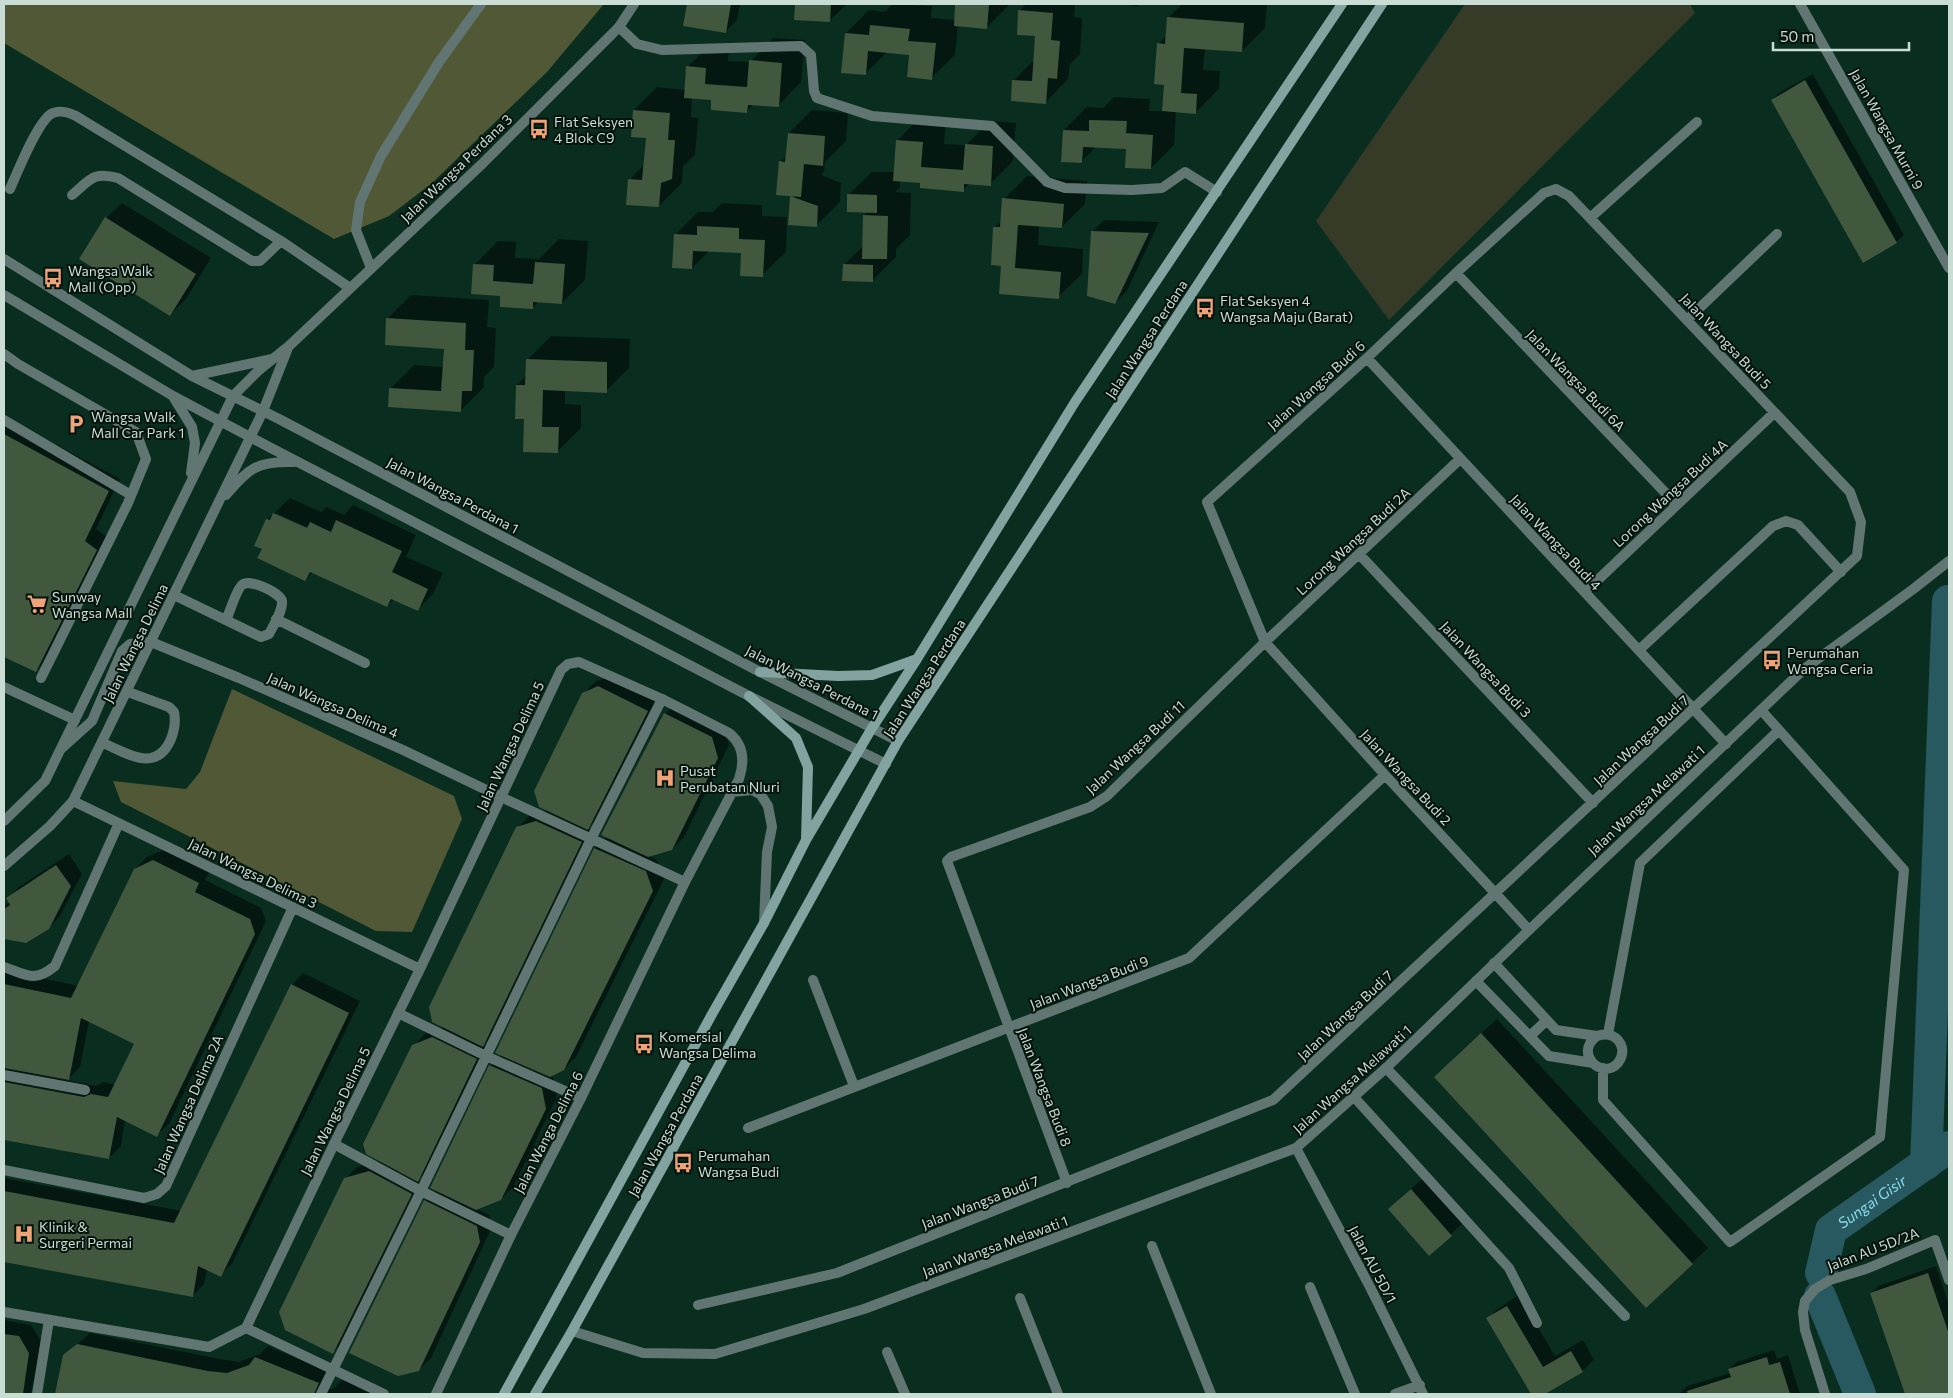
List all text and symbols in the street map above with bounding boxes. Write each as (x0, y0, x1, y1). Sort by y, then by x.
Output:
scale bar (1773, 20, 1909, 52)
text: 50 m (1780, 27, 1814, 45)
street label: Jalan Wangsa Murni 9 (1847, 66, 1927, 192)
street label: Jalan Wangsa Perdana 3 (397, 110, 515, 226)
place label: Flat Seksyen 4 Blok C9 (554, 113, 633, 146)
bus stop icon: Flat Seksyen 4 Blok C9 (528, 118, 550, 140)
place label: Wangsa Walk Mall (Opp) (68, 262, 153, 295)
bus stop icon: Wangsa Walk Mall (Opp) (42, 267, 64, 289)
street label: Jalan Wangsa Perdana (1101, 277, 1191, 401)
street label: Jalan Wangsa Budi 5 (1677, 289, 1775, 393)
place label: Flat Seksyen 4 Wangsa Maju (Barat) (1220, 292, 1353, 325)
bus stop icon: Flat Seksyen 4 Wangsa Maju (Barat) (1194, 297, 1216, 319)
street label: Jalan Wangsa Budi 6A (1523, 326, 1629, 435)
street label: Jalan Wangsa Budi 6 (1264, 337, 1368, 433)
place label: Wangsa Walk Mall Car Park 1 (91, 408, 185, 441)
parking icon: Wangsa Walk Mall Car Park 1 (65, 413, 87, 435)
street label: Lorong Wangsa Budi 4A (1609, 435, 1731, 551)
street label: Jalan Wangsa Perdana 1 (384, 453, 522, 537)
street label: Lorong Wangsa Budi 2A (1292, 483, 1414, 598)
street label: Jalan Wangsa Budi 4 (1507, 490, 1605, 594)
street label: Jalan Wangsa Delima (99, 581, 171, 705)
place label: Sunway Wangsa Mall (52, 588, 133, 621)
supermarket icon: Sunway Wangsa Mall (26, 593, 48, 615)
street label: Jalan Wangsa Perdana (879, 616, 969, 740)
street label: Jalan Wangsa Budi 3 (1437, 617, 1535, 721)
street label: Jalan Wangsa Perdana 1 (743, 641, 881, 723)
place label: Perumahan Wangsa Ceria (1787, 644, 1873, 677)
bus stop icon: Perumahan Wangsa Ceria (1761, 649, 1783, 671)
street label: Jalan Wangsa Delima 4 (265, 668, 402, 742)
street label: Jalan Wangsa Delima 5 (473, 679, 547, 813)
street label: Jalan Wangsa Budi 7 (1590, 691, 1692, 789)
street label: Jalan Wangsa Budi 11 (1082, 697, 1188, 797)
street label: Jalan Wangsa Budi 2 (1357, 726, 1455, 829)
street label: Jalan Wangsa Melawati 1 (1584, 741, 1708, 859)
place label: Pusat Perubatan Nluri (680, 762, 780, 795)
hospital icon: Pusat Perubatan Nluri (654, 767, 676, 789)
street label: Jalan Wangsa Delima 3 (186, 834, 320, 912)
street label: Jalan Wangsa Budi 9 (1027, 952, 1151, 1012)
street label: Jalan Wangsa Budi 7 (1294, 966, 1396, 1064)
street label: Jalan Wangsa Melawati 1 (1289, 1021, 1415, 1137)
street label: Jalan Wangsa Budi 8 (1015, 1025, 1075, 1149)
place label: Komersial Wangsa Delima (659, 1028, 756, 1061)
street label: Jalan Wangsa Delima 2A (150, 1032, 226, 1176)
bus stop icon: Komersial Wangsa Delima (633, 1033, 655, 1055)
street label: Jalan Wangsa Delima 5 (296, 1044, 374, 1178)
street label: Jalan Wanga Delima 6 (510, 1068, 586, 1196)
street label: Jalan Wangsa Perdana (624, 1071, 706, 1199)
place label: Perumahan Wangsa Budi (698, 1147, 779, 1180)
bus stop icon: Perumahan Wangsa Budi (672, 1152, 694, 1174)
water label: Sungai Gisir (1834, 1170, 1910, 1232)
street label: Jalan Wangsa Budi 7 (919, 1172, 1041, 1232)
street label: Jalan Wangsa Melawati 1 (920, 1212, 1070, 1280)
place label: Klinik & Surgeri Permai (39, 1218, 132, 1251)
street label: Jalan AU 5D/1 (1345, 1222, 1401, 1306)
hospital icon: Klinik & Surgeri Permai (13, 1223, 35, 1245)
street label: Jalan AU 5D/2A (1825, 1224, 1922, 1274)

